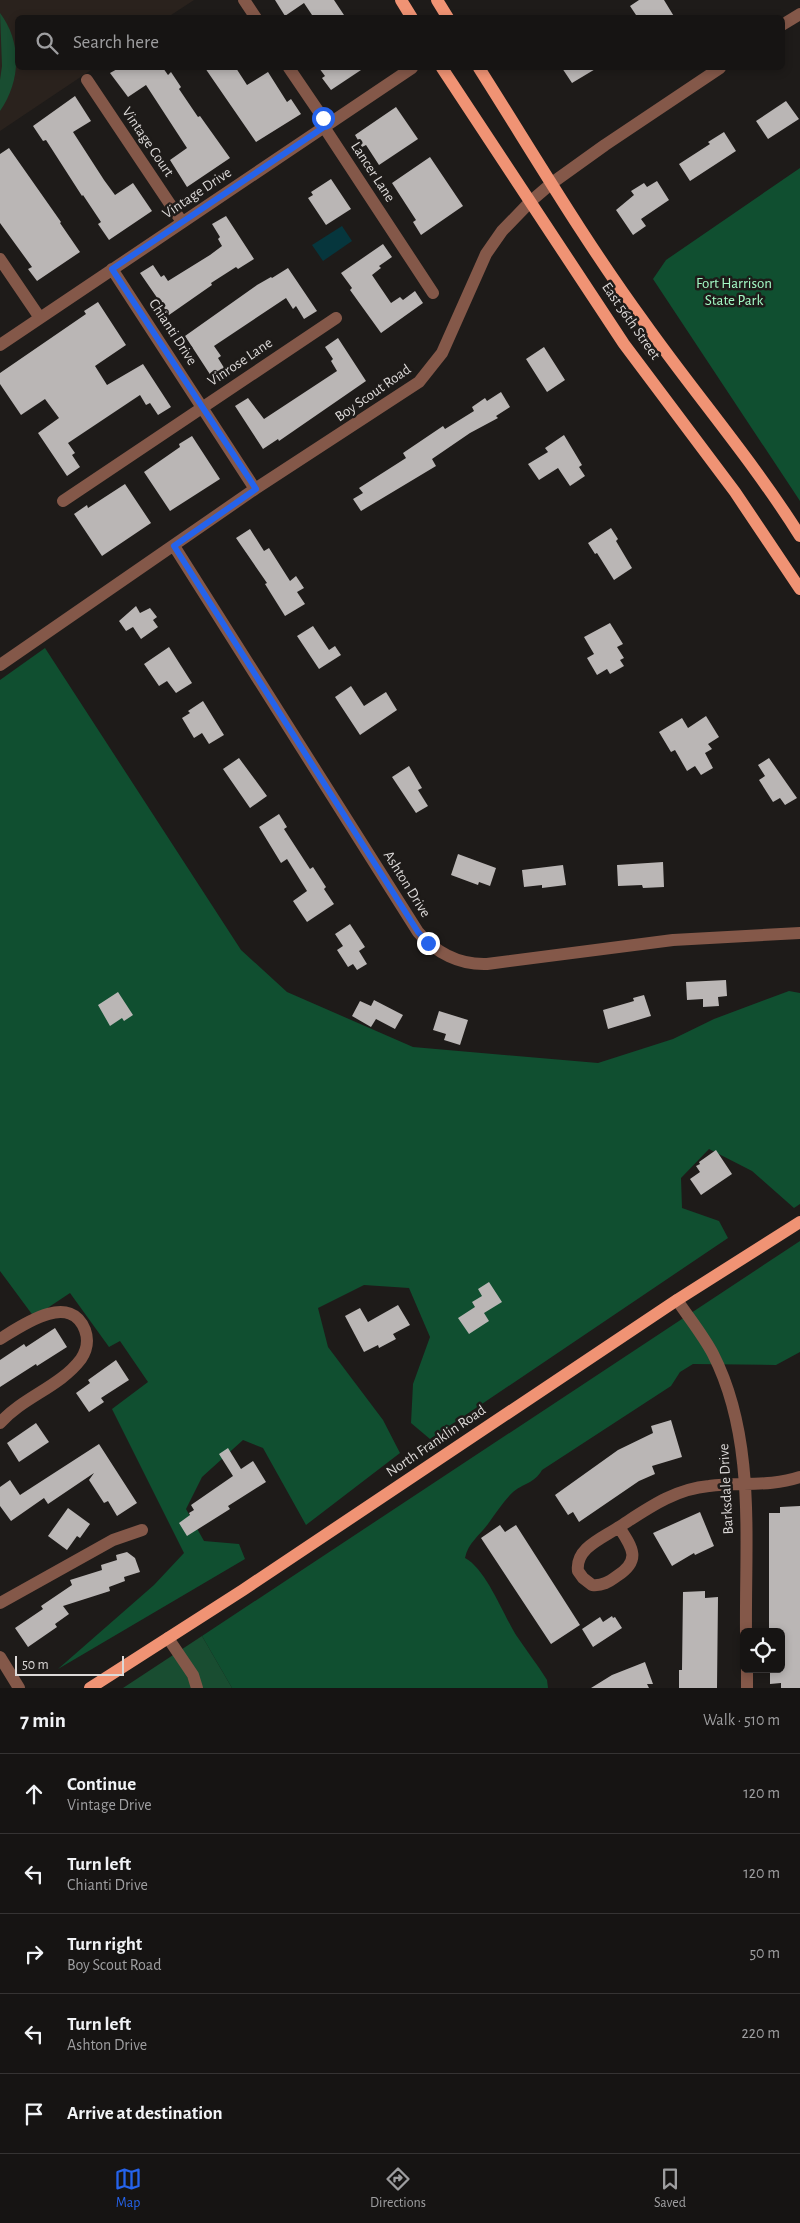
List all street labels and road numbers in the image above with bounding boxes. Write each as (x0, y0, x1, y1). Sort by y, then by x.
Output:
street label: Vintage Court (119, 105, 177, 180)
street label: Lancer Lane (348, 139, 398, 205)
street label: Vintage Drive (160, 165, 234, 221)
street label: East 56th Street (599, 280, 663, 362)
street label: Chianti Drive (146, 296, 200, 368)
street label: Vinrose Lane (205, 335, 275, 389)
street label: Boy Scout Road (332, 361, 414, 425)
street label: Ashton Drive (381, 848, 433, 920)
street label: North Franklin Road (384, 1402, 489, 1480)
street label: Barksdale Drive (716, 1443, 736, 1535)

